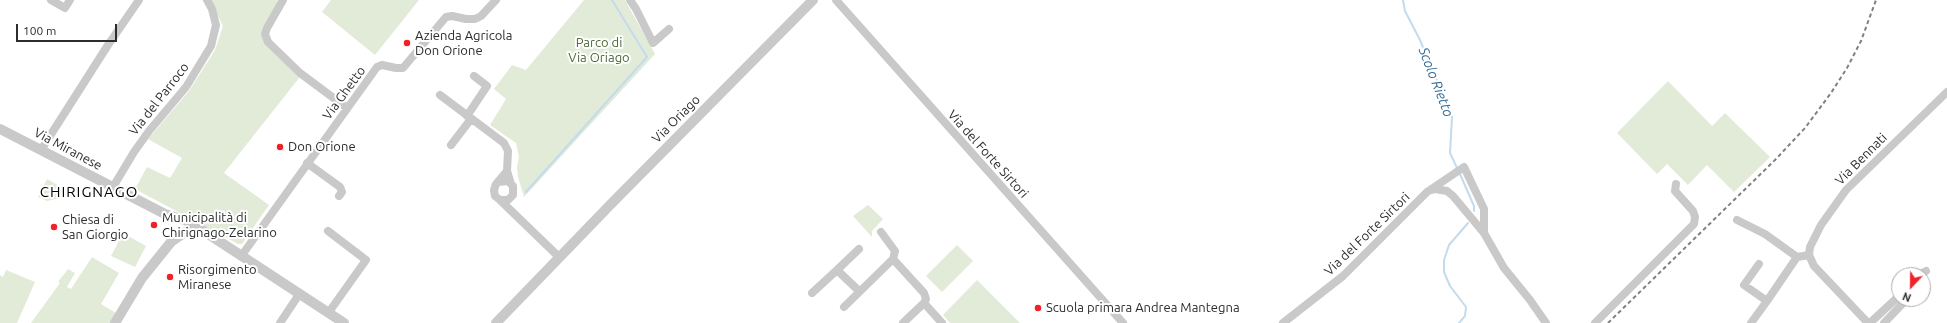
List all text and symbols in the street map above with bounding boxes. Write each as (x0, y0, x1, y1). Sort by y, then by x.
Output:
scale bar (18, 16, 119, 42)
text: 100 m (23, 24, 56, 37)
place label: Azienda Agricola Don Orione (415, 28, 512, 59)
park label: Parco di Via Oriago (568, 35, 630, 66)
marker: Azienda Agricola Don Orione (402, 38, 412, 48)
water label: Scolo Rietto (1415, 45, 1457, 119)
street label: Via del Parroco (126, 60, 192, 138)
street label: Via Ghetto (319, 63, 369, 123)
street label: Via Oriago (649, 92, 703, 146)
street label: Via del Forte Sirtori (944, 107, 1032, 201)
street label: Via Miranese (31, 125, 105, 173)
street label: Via Bennati (1832, 130, 1890, 188)
place label: Don Orione (288, 139, 356, 155)
marker: Don Orione (275, 142, 285, 152)
district label: CHIRIGNAGO (40, 183, 138, 201)
street label: Via del Forte Sirtori (1321, 189, 1413, 279)
place label: Municipalità di Chirignago-Zelarino (162, 210, 277, 241)
place label: Chiesa di San Giorgio (62, 212, 128, 243)
marker: Municipalità di Chirignago-Zelarino (149, 220, 159, 230)
marker: Chiesa di San Giorgio (49, 222, 59, 232)
place label: Risorgimento Miranese (178, 262, 257, 293)
north arrow (1891, 267, 1931, 307)
marker: Risorgimento Miranese (165, 272, 175, 282)
text: N (1901, 290, 1913, 304)
place label: Scuola primara Andrea Mantegna (1046, 300, 1240, 316)
marker: Scuola primara Andrea Mantegna (1033, 303, 1043, 313)

